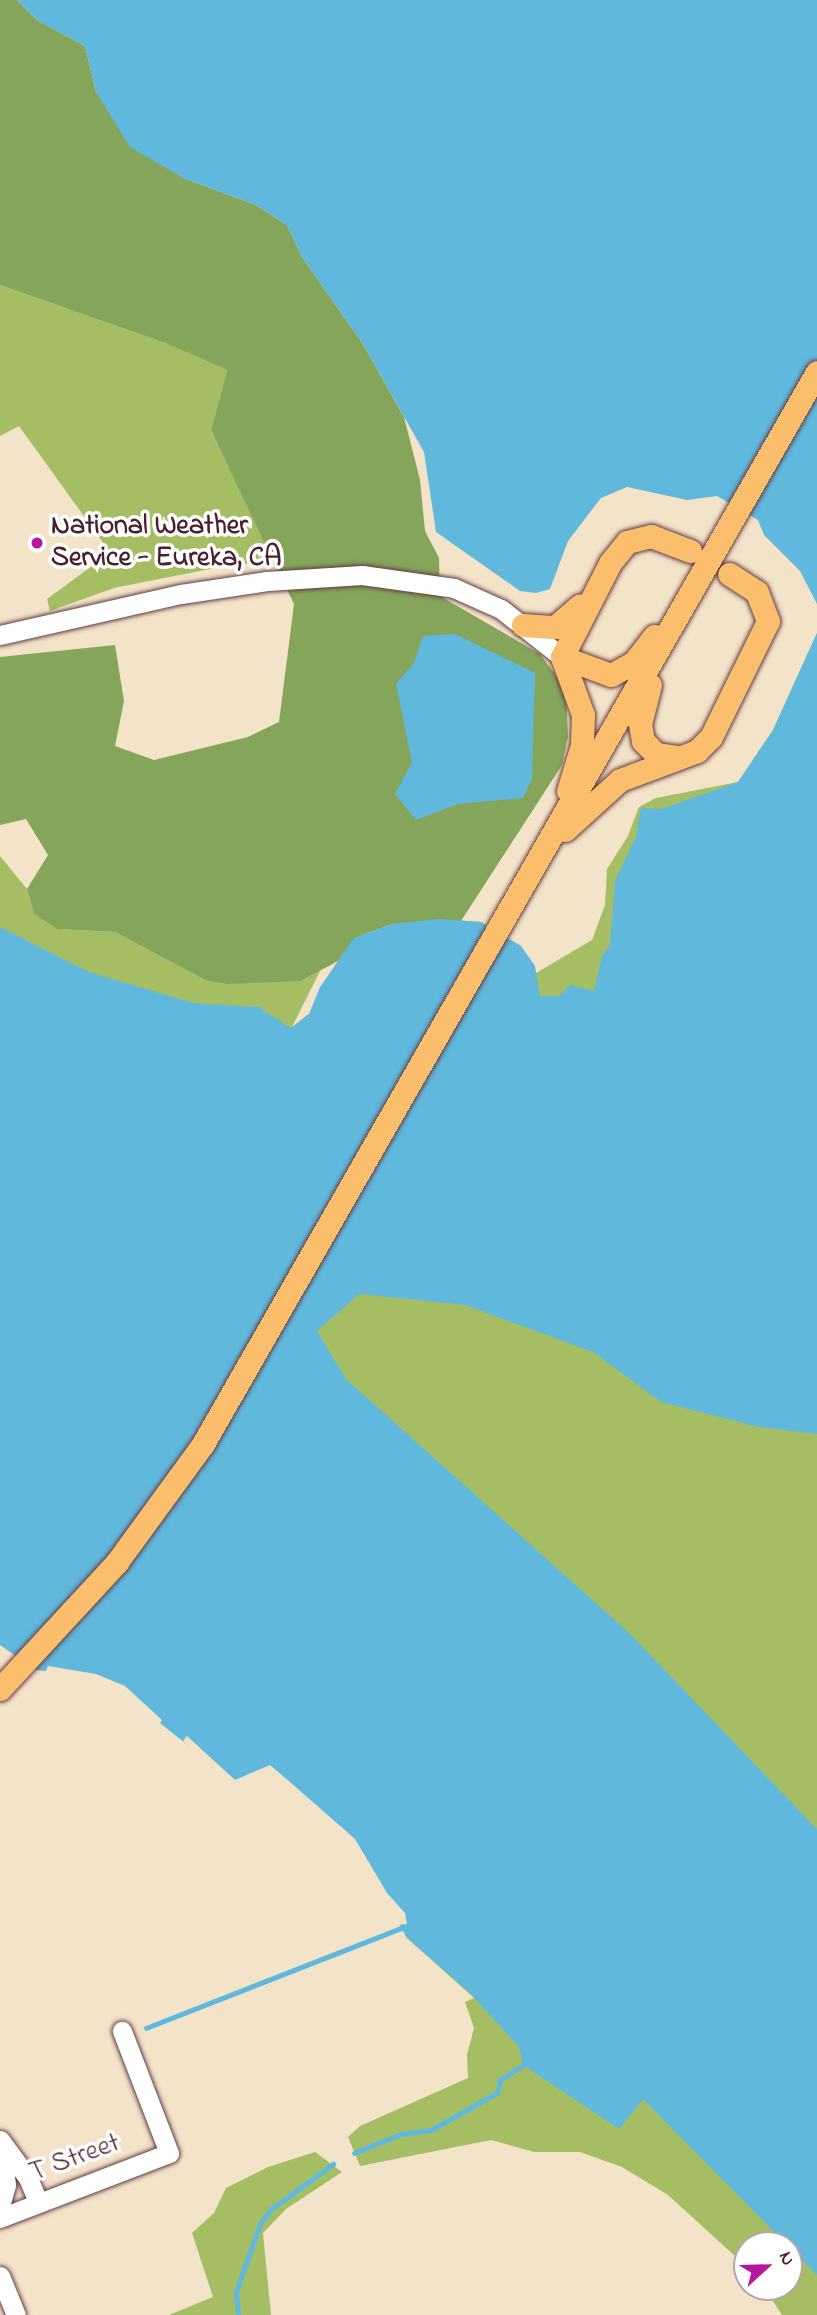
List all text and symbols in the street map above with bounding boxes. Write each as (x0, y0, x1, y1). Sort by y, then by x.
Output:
place label: National Weather Service - Eureka, CA (51, 510, 281, 576)
marker: National Weather Service - Eureka, CA (29, 535, 45, 551)
street label: T Street (25, 2127, 125, 2191)
north arrow (733, 2231, 803, 2301)
text: N (771, 2248, 801, 2270)

